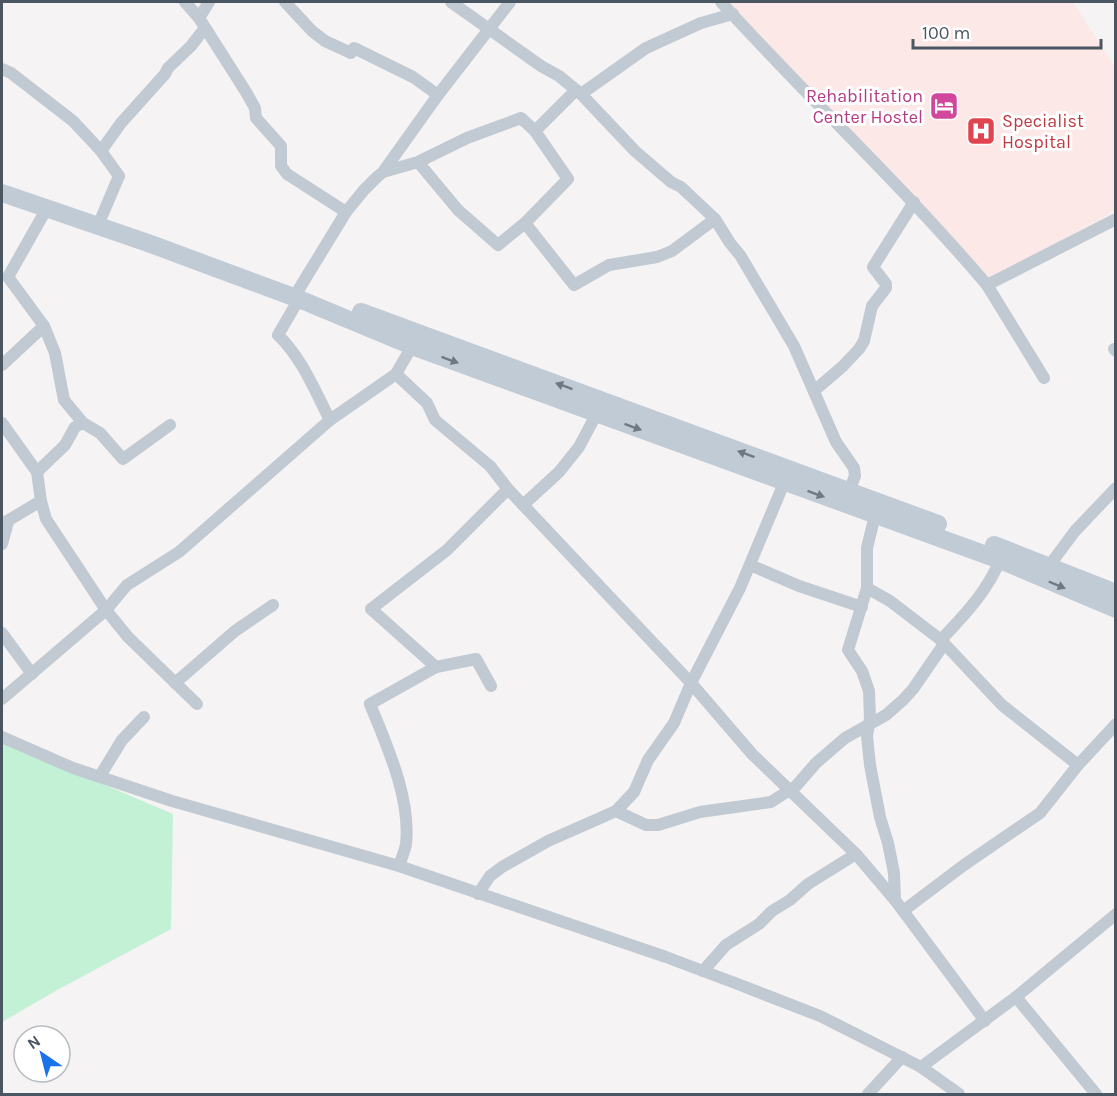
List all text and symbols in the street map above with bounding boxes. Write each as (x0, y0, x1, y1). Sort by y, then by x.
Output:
scale bar (913, 12, 1100, 50)
text: 100 m (922, 22, 970, 44)
place label: Rehabilitation Center Hostel (806, 85, 923, 128)
hotel icon: Rehabilitation Center Hostel (928, 90, 960, 122)
place label: Specialist Hospital (1002, 110, 1084, 153)
hospital icon: Specialist Hospital (965, 115, 997, 147)
one-way arrow (441, 355, 459, 365)
one-way arrow (554, 381, 572, 391)
one-way arrow (624, 422, 642, 432)
one-way arrow (737, 448, 755, 458)
one-way arrow (807, 490, 825, 500)
one-way arrow (1049, 580, 1067, 590)
north arrow (12, 1024, 72, 1084)
text: N (24, 1031, 44, 1053)

